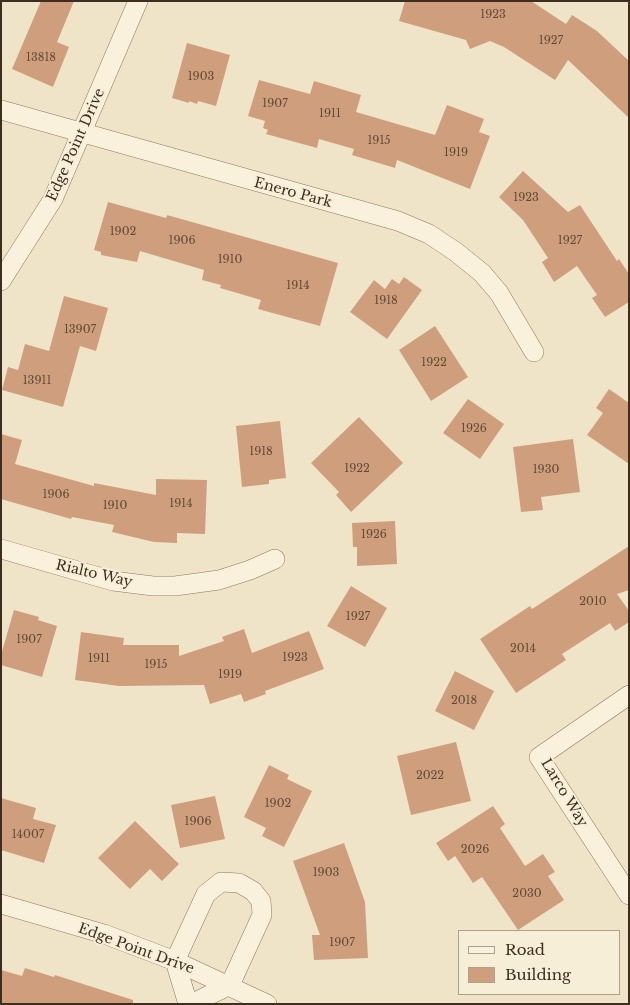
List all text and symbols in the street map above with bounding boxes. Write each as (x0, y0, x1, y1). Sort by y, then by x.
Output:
house number: 1923 (480, 8, 506, 22)
house number: 1927 (539, 34, 563, 48)
house number: 13818 (26, 51, 56, 65)
house number: 1903 (188, 70, 214, 84)
street label: Edge Point Drive (44, 86, 108, 204)
house number: 1907 (262, 97, 288, 111)
house number: 1911 (319, 107, 341, 121)
house number: 1915 (367, 134, 391, 148)
house number: 1919 (444, 146, 468, 160)
street label: Enero Park (252, 175, 334, 211)
house number: 1923 (513, 191, 539, 205)
house number: 1902 (110, 225, 136, 239)
house number: 1906 (169, 234, 195, 248)
house number: 1927 (558, 234, 582, 248)
house number: 1910 (218, 253, 242, 267)
house number: 1914 (286, 279, 310, 293)
house number: 1918 (374, 294, 398, 308)
house number: 13907 (64, 323, 96, 337)
house number: 1922 (421, 356, 447, 370)
house number: 13911 (23, 374, 51, 388)
house number: 1926 (461, 422, 487, 436)
house number: 1918 (249, 445, 273, 459)
house number: 1922 (344, 462, 370, 476)
house number: 1930 (533, 463, 559, 477)
house number: 1906 (43, 488, 69, 502)
house number: 1914 (169, 497, 193, 511)
house number: 1910 (103, 499, 127, 513)
house number: 1926 (361, 528, 387, 542)
street label: Rialto Way (54, 557, 134, 591)
house number: 2010 (579, 595, 607, 609)
house number: 1927 (346, 610, 370, 624)
house number: 1907 (16, 633, 42, 647)
house number: 2014 (510, 642, 536, 656)
house number: 1923 (282, 651, 308, 665)
house number: 1911 (88, 652, 110, 666)
house number: 1915 (144, 658, 168, 672)
house number: 1919 (218, 668, 242, 682)
house number: 2018 (451, 694, 477, 708)
street label: Larco Way (537, 756, 591, 830)
house number: 2022 (416, 769, 444, 783)
house number: 1902 (265, 797, 291, 811)
house number: 1906 (185, 815, 211, 829)
house number: 14007 (12, 828, 44, 842)
house number: 2026 (461, 843, 489, 857)
house number: 1903 (313, 866, 339, 880)
house number: 2030 (512, 887, 542, 901)
street label: Edge Point Drive (76, 920, 196, 978)
legend (458, 930, 620, 995)
house number: 1907 (329, 936, 355, 950)
text: Road (505, 940, 545, 959)
text: Building (505, 965, 571, 984)

